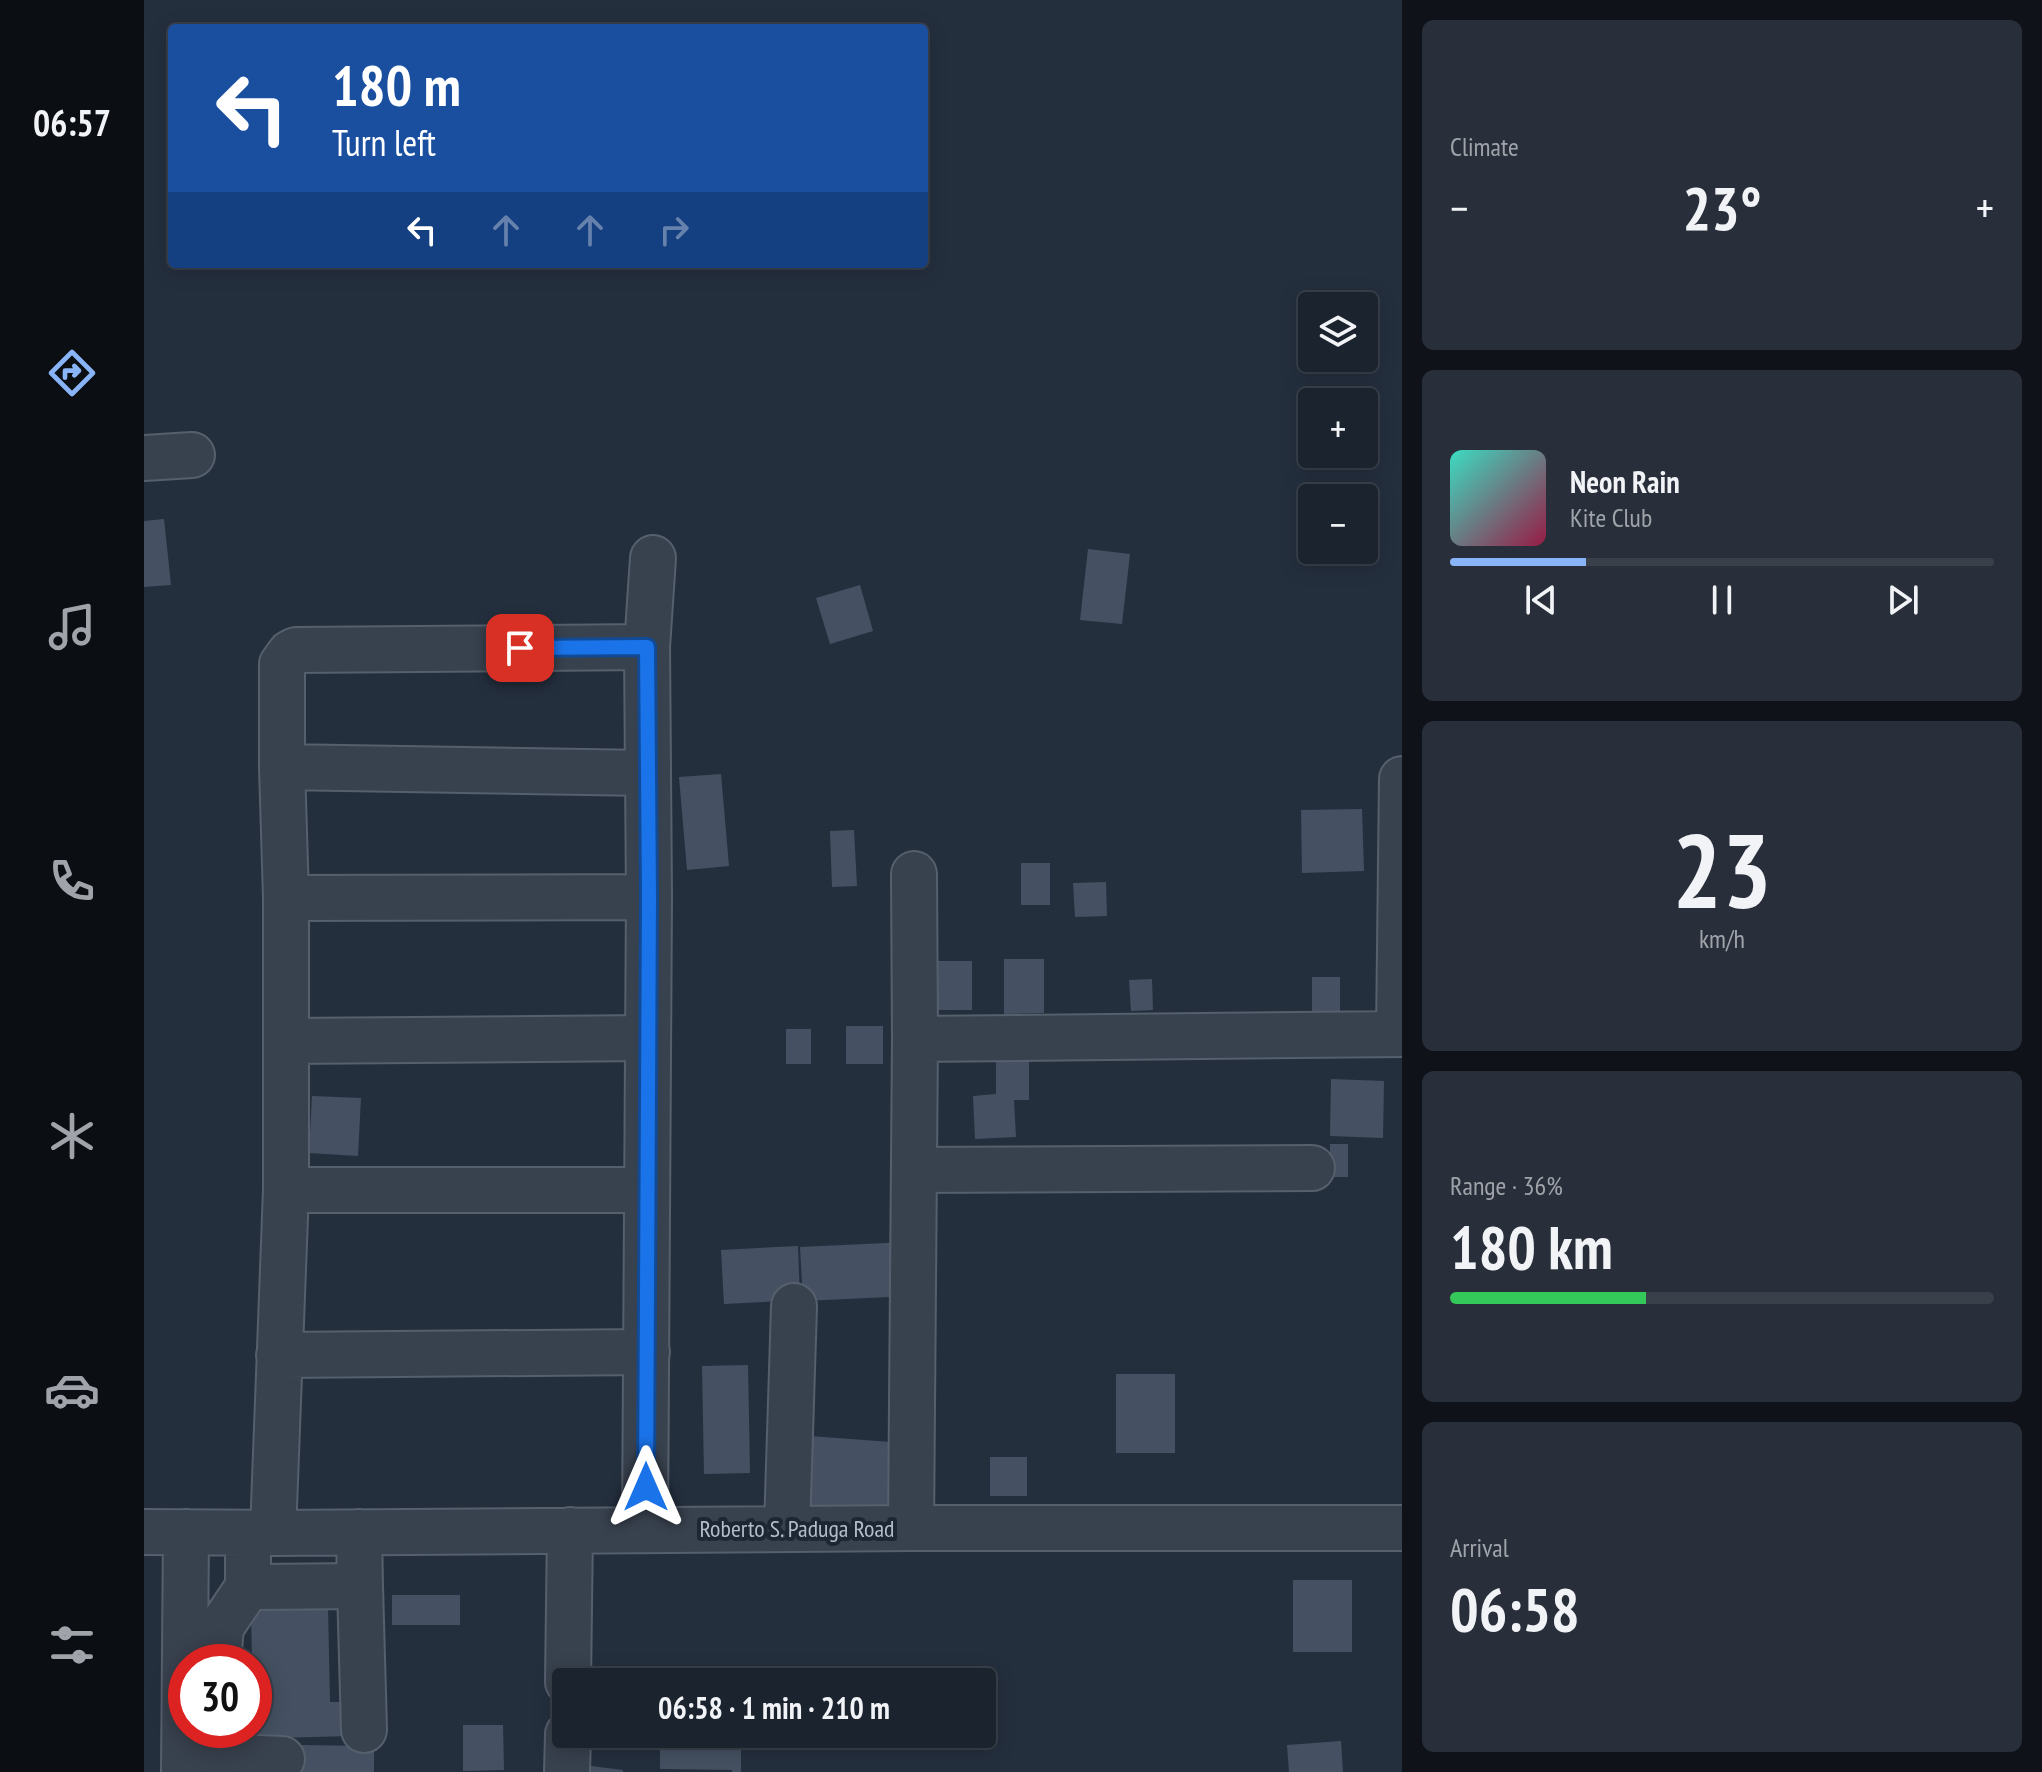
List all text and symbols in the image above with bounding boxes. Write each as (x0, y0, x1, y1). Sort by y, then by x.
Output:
text: 180 m (332, 49, 461, 121)
icon: left (200, 56, 304, 160)
text: 06:57 (33, 99, 111, 146)
text: Turn left (332, 119, 436, 166)
text: Climate (1450, 130, 1519, 163)
text: 23° (1682, 169, 1762, 247)
text: − (1450, 179, 1468, 236)
text: + (1976, 179, 1994, 236)
icon: left (400, 208, 444, 252)
icon: ahead (484, 208, 528, 252)
icon: ahead (568, 208, 612, 252)
icon: right (652, 208, 696, 252)
map controls (1298, 292, 1378, 564)
button: layers (1298, 292, 1378, 372)
icon: directions (44, 345, 100, 401)
button: + (1298, 388, 1378, 468)
text: Neon Rain (1570, 462, 1680, 501)
button: − (1298, 484, 1378, 564)
text: Kite Club (1570, 501, 1652, 534)
icon: previous (1519, 578, 1563, 622)
icon: pause (1700, 578, 1744, 622)
icon: next (1881, 578, 1925, 622)
icon: music (44, 599, 100, 655)
pin (486, 614, 554, 682)
icon: arrive (498, 626, 542, 670)
text: 23 (1672, 802, 1772, 937)
icon: phone (44, 853, 100, 909)
text: km/h (1699, 922, 1745, 955)
icon: climate (44, 1108, 100, 1164)
text: Range · 36% (1450, 1169, 1563, 1202)
text: 180 km (1450, 1208, 1613, 1286)
icon: car (44, 1362, 100, 1418)
position arrow (604, 1445, 688, 1529)
street label: Roberto S. Paduga Road (700, 1513, 894, 1544)
text: Arrival (1450, 1531, 1509, 1564)
text: 06:58 (1450, 1570, 1580, 1648)
icon: filters (44, 1617, 100, 1673)
speed limit sign: 30 (168, 1644, 272, 1748)
text: 06:58 · 1 min · 210 m (658, 1688, 890, 1727)

